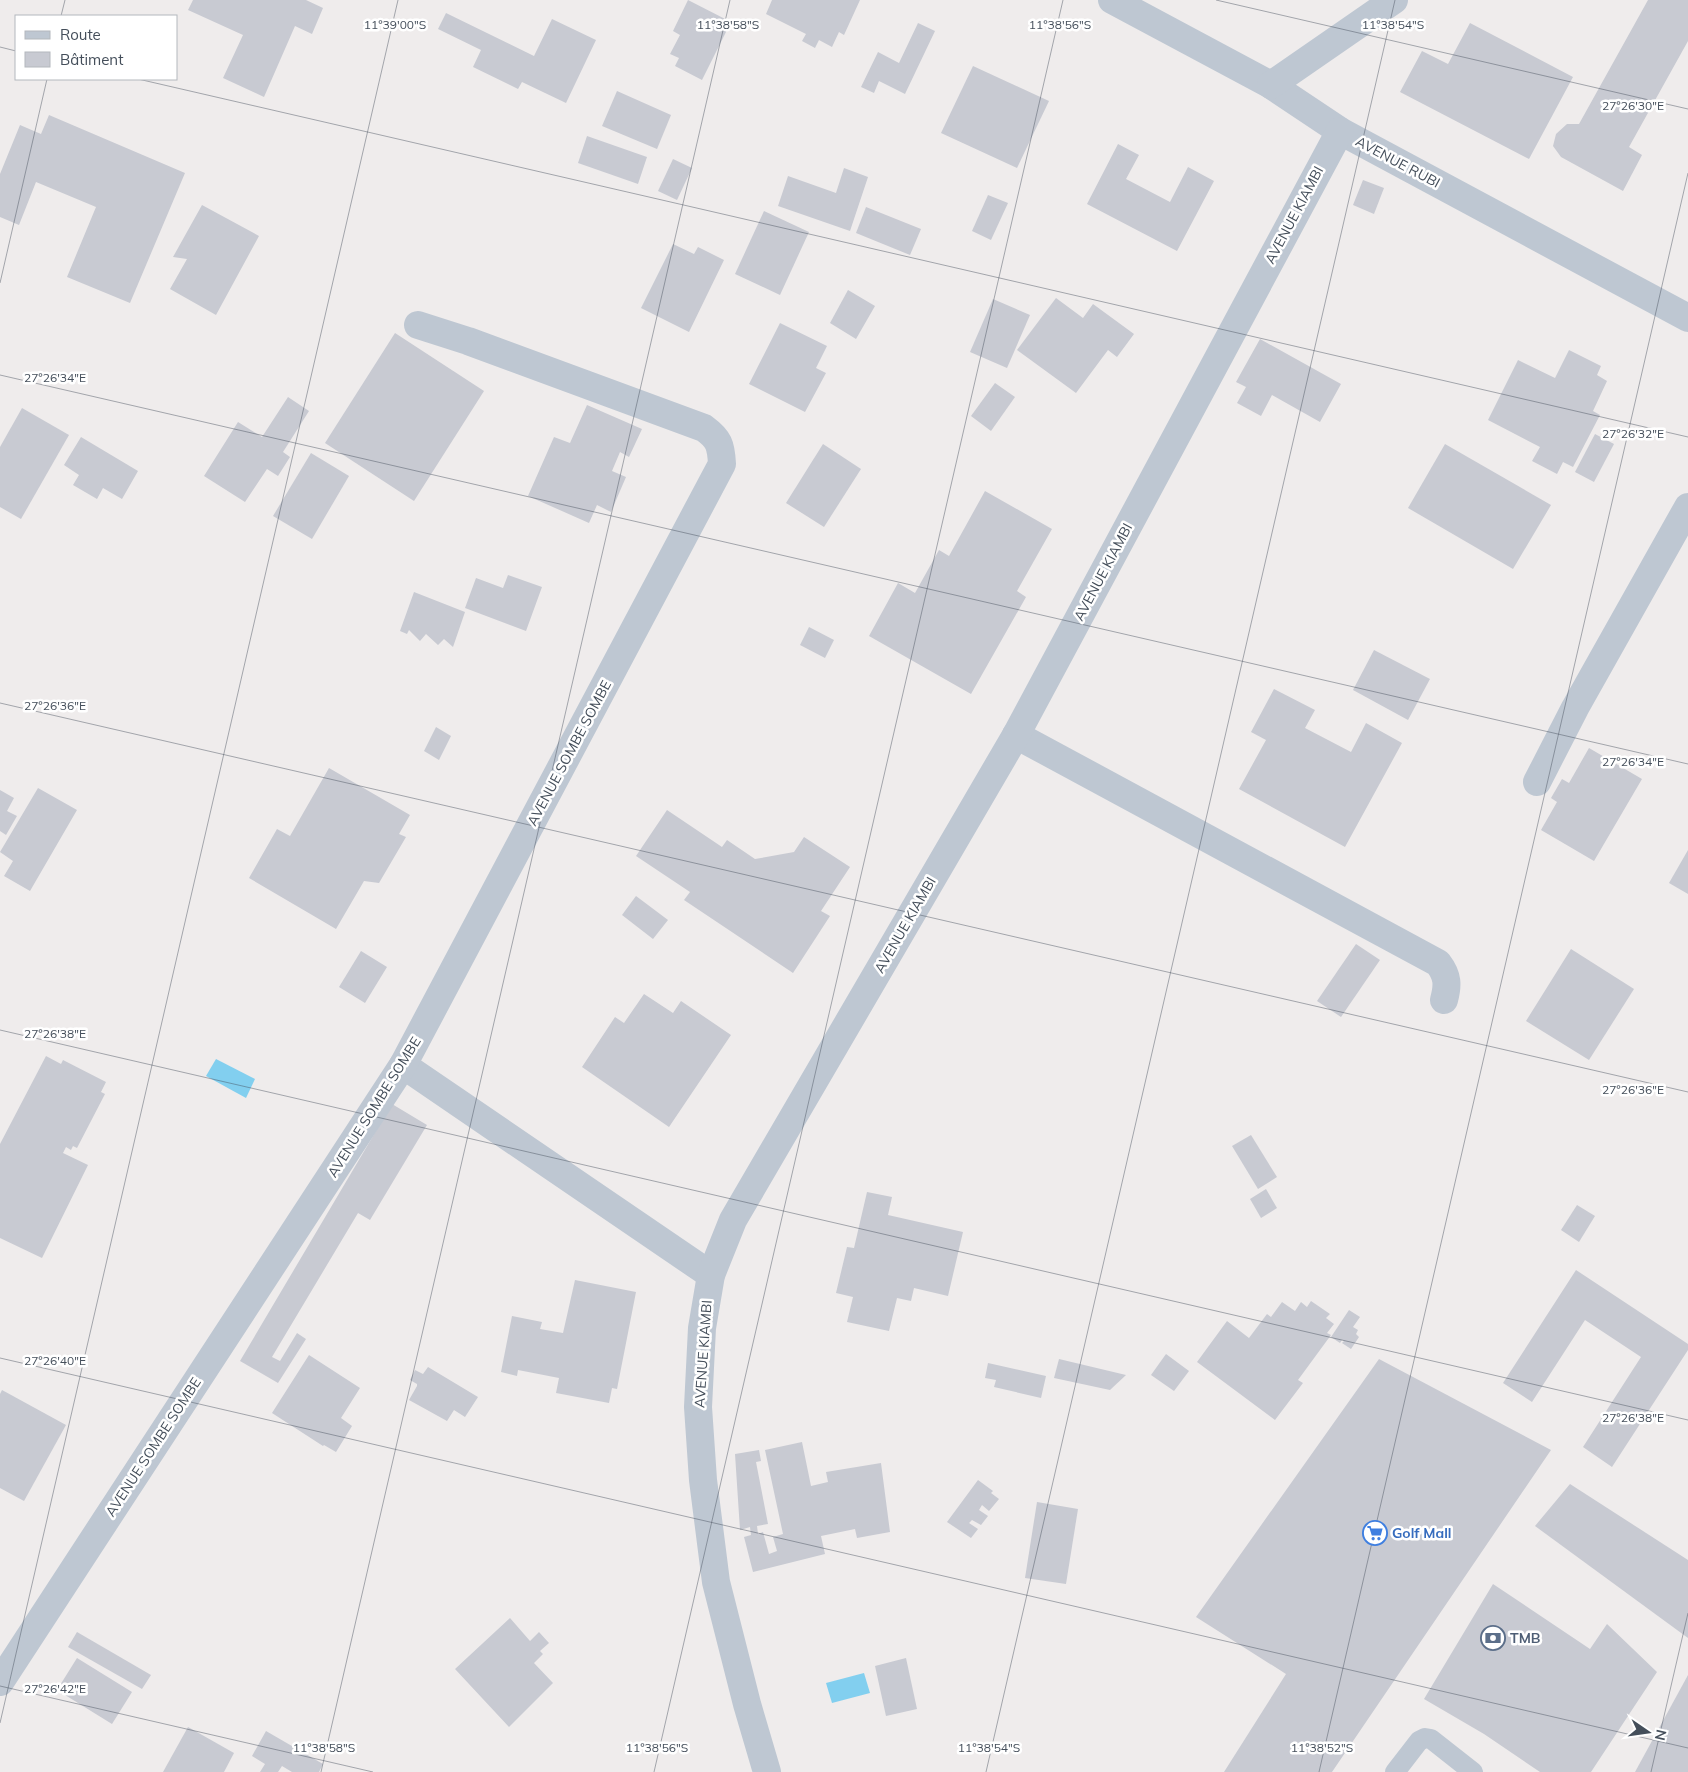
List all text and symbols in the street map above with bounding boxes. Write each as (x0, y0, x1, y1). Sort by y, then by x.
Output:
legend (15, 15, 178, 80)
text: 11°39'00"S (364, 17, 426, 32)
text: 11°38'58"S (697, 17, 759, 32)
text: 11°38'56"S (1029, 17, 1091, 32)
text: 11°38'54"S (1362, 17, 1424, 32)
text: Route (60, 25, 101, 44)
text: Bâtiment (60, 50, 123, 69)
text: 27°26'30"E (1602, 98, 1664, 113)
street label: AVENUE RUBI (1353, 132, 1443, 192)
street label: AVENUE KIAMBI (1261, 163, 1327, 267)
text: 27°26'34"E (24, 370, 86, 385)
text: 27°26'32"E (1602, 426, 1664, 441)
street label: AVENUE KIAMBI (1070, 520, 1136, 624)
street label: AVENUE SOMBE SOMBE (523, 677, 615, 829)
text: 27°26'36"E (24, 698, 86, 713)
text: 27°26'34"E (1602, 754, 1664, 769)
street label: AVENUE KIAMBI (870, 874, 940, 976)
text: 27°26'38"E (24, 1026, 86, 1041)
street label: AVENUE SOMBE SOMBE (323, 1033, 425, 1181)
text: 27°26'36"E (1602, 1082, 1664, 1097)
street label: AVENUE KIAMBI (690, 1299, 716, 1409)
text: 27°26'40"E (24, 1353, 86, 1368)
street label: AVENUE SOMBE SOMBE (101, 1374, 205, 1520)
text: 27°26'38"E (1602, 1410, 1664, 1425)
supermarket icon: Golf Mall (1362, 1520, 1388, 1546)
place label: Golf Mall (1392, 1524, 1451, 1542)
bank icon: TMB (1480, 1625, 1506, 1651)
place label: TMB (1510, 1629, 1541, 1647)
text: 27°26'42"E (24, 1681, 86, 1696)
north arrow (1623, 1707, 1673, 1757)
text: N (1651, 1728, 1671, 1742)
text: 11°38'58"S (293, 1740, 355, 1755)
text: 11°38'56"S (626, 1740, 688, 1755)
text: 11°38'54"S (958, 1740, 1020, 1755)
text: 11°38'52"S (1291, 1740, 1353, 1755)

